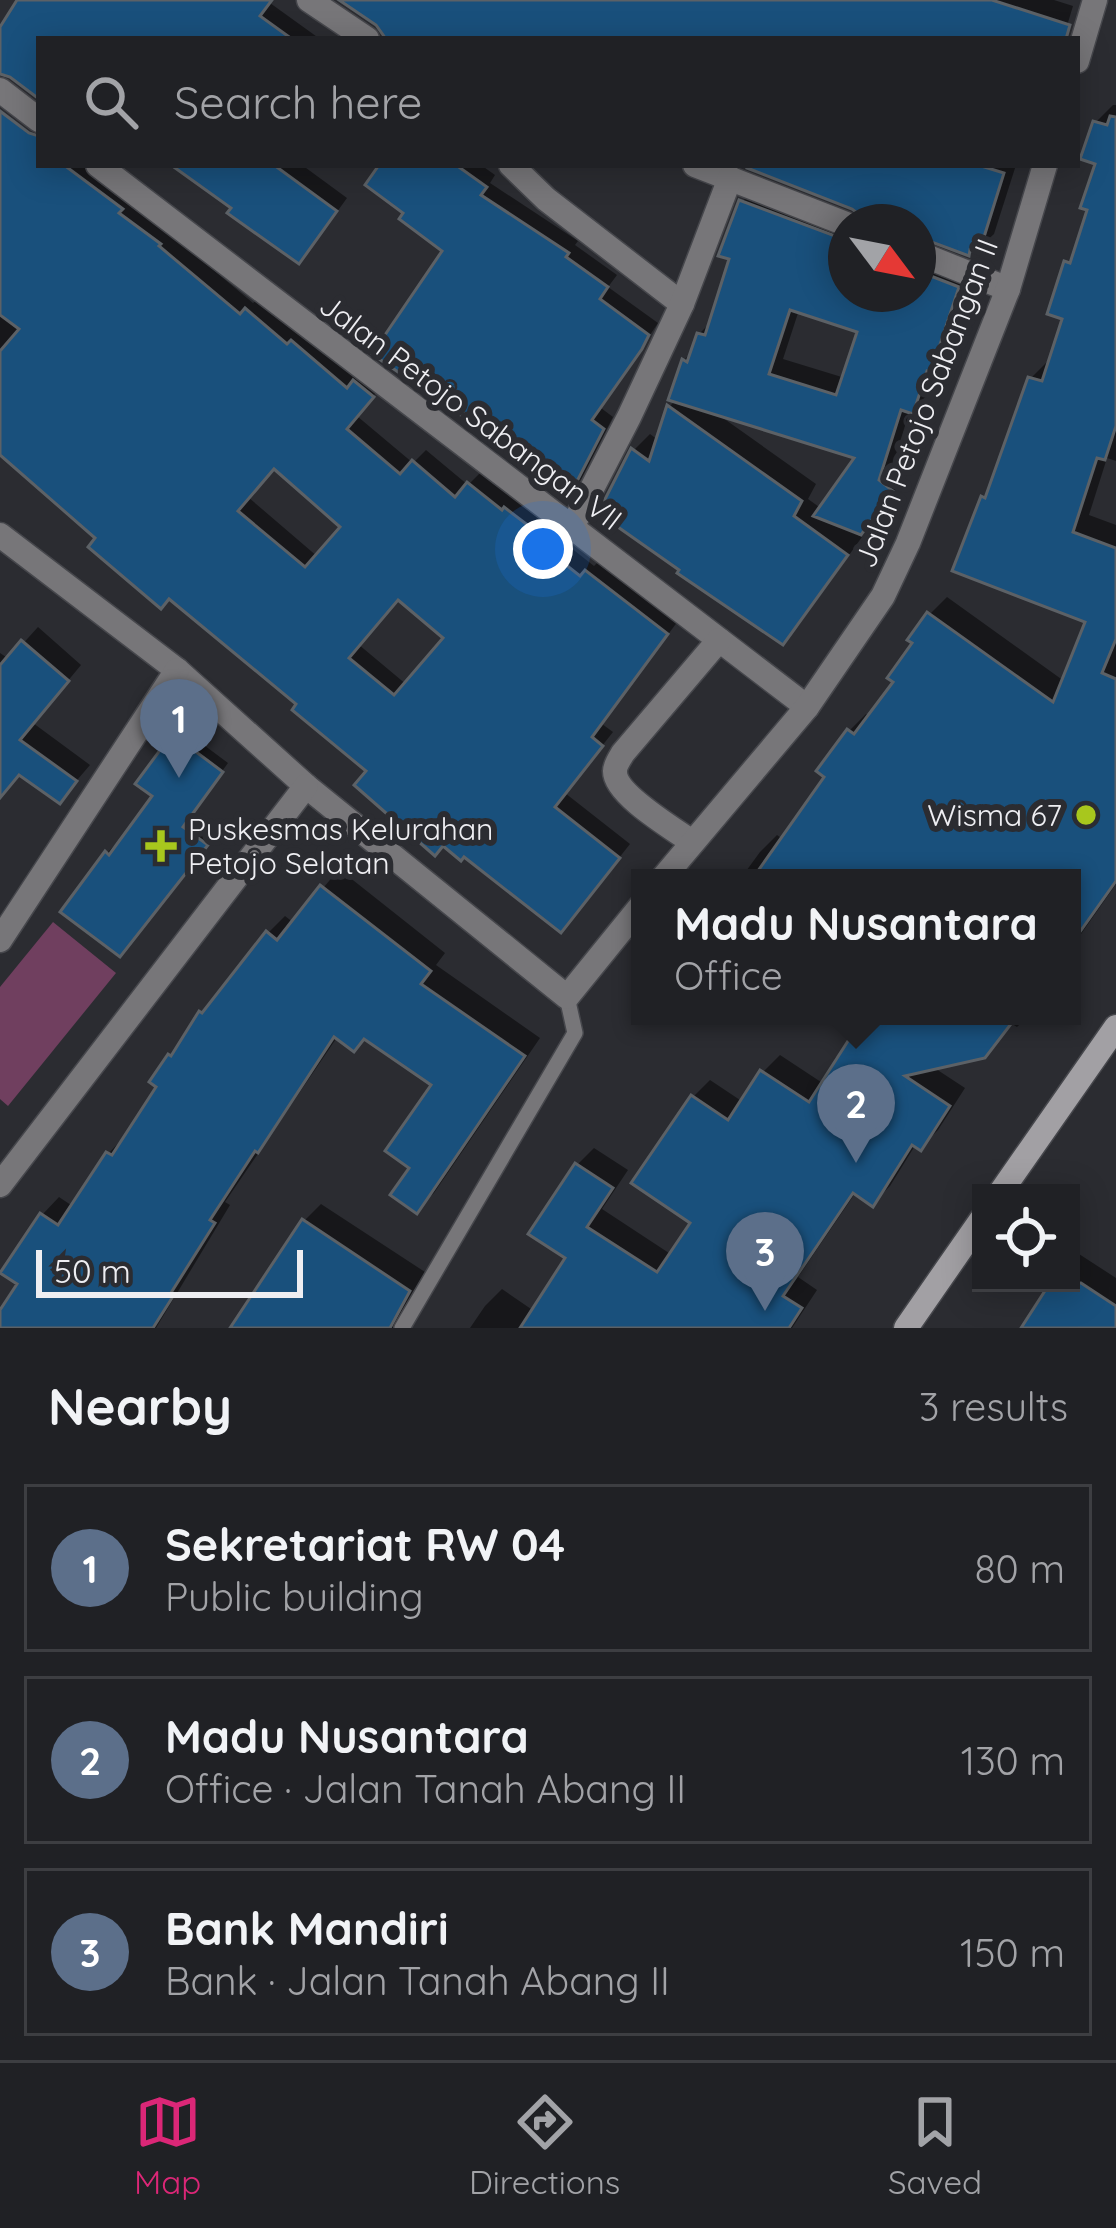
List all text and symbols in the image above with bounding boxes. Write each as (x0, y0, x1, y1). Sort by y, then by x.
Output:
search box (36, 36, 1080, 168)
icon: search (78, 69, 144, 135)
text: Search here (174, 74, 422, 130)
north arrow (828, 204, 936, 312)
street label: Jalan Petojo Sabangan II (846, 233, 1006, 573)
street label: Jalan Petojo Sabangan VII (312, 286, 630, 538)
your location (513, 519, 573, 579)
pin: 1 (140, 679, 218, 778)
place label: Wisma 67 (927, 796, 1062, 834)
marker: Wisma 67 (1073, 802, 1099, 828)
place label: Puskesmas Kelurahan Petojo Selatan (188, 810, 493, 882)
marker: Puskesmas Kelurahan Petojo Selatan (145, 830, 177, 862)
popup (631, 869, 1081, 1025)
text: Madu Nusantara (674, 895, 1038, 951)
text: Office (674, 951, 783, 1000)
pin: 2 (817, 1064, 895, 1163)
map controls (972, 1184, 1080, 1292)
button: locate (972, 1184, 1080, 1292)
pin: 3 (726, 1212, 804, 1311)
scale bar (36, 1244, 303, 1297)
text: 50 m (54, 1250, 131, 1291)
text: Nearby (48, 1374, 232, 1438)
text: 3 results (919, 1382, 1068, 1431)
text: Sekretariat RW 04 (165, 1516, 565, 1572)
text: 1 (82, 1544, 98, 1593)
text: 80 m (975, 1544, 1065, 1593)
text: Public building (165, 1572, 424, 1621)
text: Madu Nusantara (165, 1708, 529, 1764)
text: 2 (79, 1736, 101, 1785)
text: 130 m (961, 1736, 1065, 1785)
text: Office · Jalan Tanah Abang II (165, 1764, 686, 1813)
text: Bank Mandiri (165, 1900, 449, 1956)
text: 3 (80, 1928, 100, 1977)
text: 150 m (960, 1928, 1065, 1977)
text: Bank · Jalan Tanah Abang II (165, 1956, 670, 2005)
tab: Map (134, 2089, 201, 2202)
tab: Directions (469, 2089, 620, 2202)
tab: Saved (888, 2089, 982, 2202)

